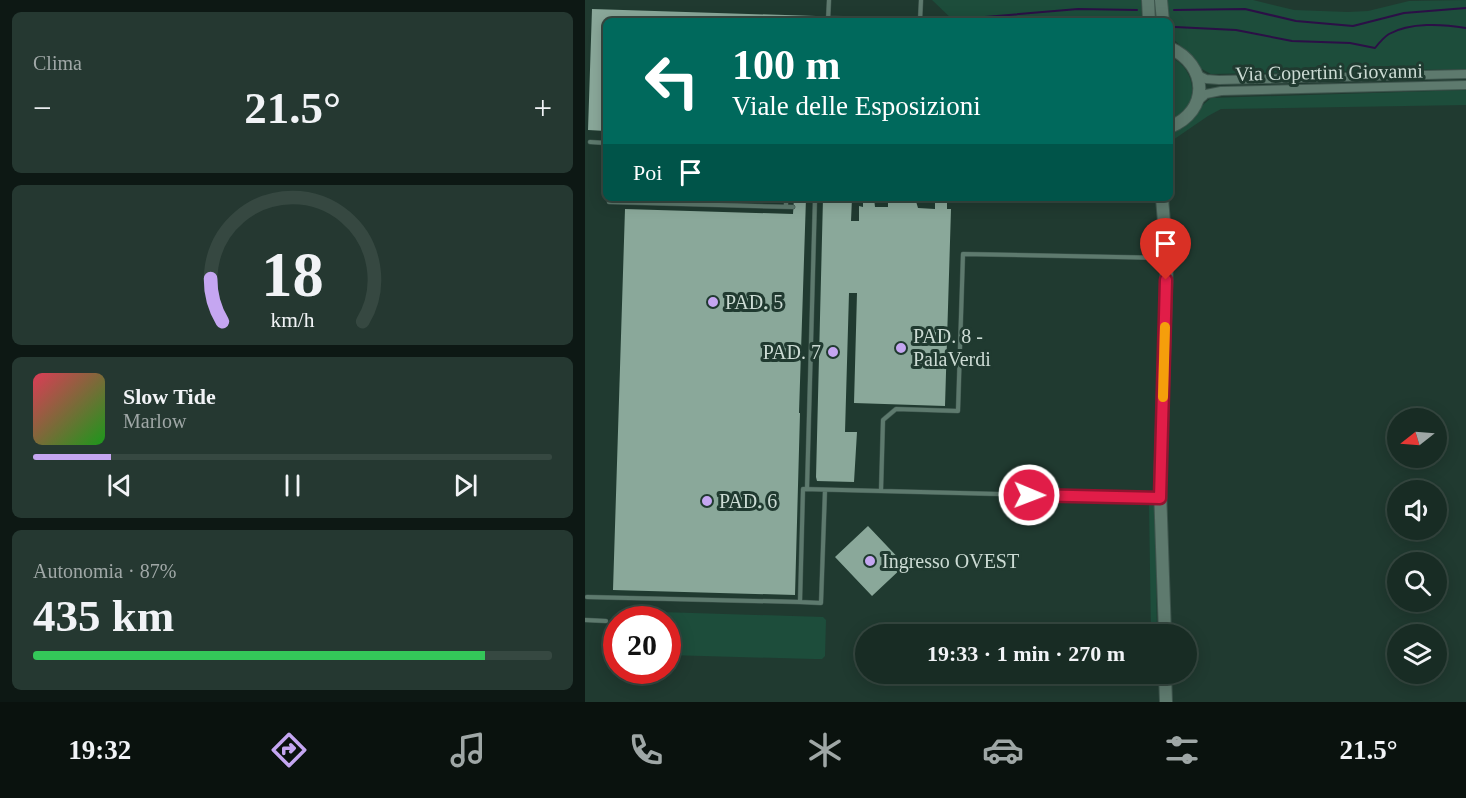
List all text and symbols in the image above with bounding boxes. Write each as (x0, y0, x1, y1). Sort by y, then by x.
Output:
icon: left (633, 42, 711, 120)
text: 100 m (732, 42, 841, 88)
text: Clima (33, 52, 82, 74)
street label: Via Copertini Giovanni (1235, 59, 1423, 86)
text: 21.5° (244, 83, 341, 133)
text: − (33, 90, 52, 126)
text: + (533, 90, 552, 126)
text: Viale delle Esposizioni (732, 91, 981, 121)
icon: arrive (674, 156, 707, 189)
text: Poi (633, 160, 662, 185)
pin (1140, 218, 1191, 280)
icon: arrive (1149, 227, 1182, 260)
text: 18 (261, 240, 324, 309)
place label: PAD. 5 (725, 291, 783, 313)
marker: PAD. 5 (706, 295, 720, 309)
text: km/h (270, 308, 315, 332)
place label: PAD. 8 - PalaVerdi (913, 325, 991, 370)
place label: PAD. 7 (763, 341, 821, 363)
marker: PAD. 8 - PalaVerdi (894, 341, 908, 355)
marker: PAD. 7 (826, 345, 840, 359)
text: Slow Tide (123, 384, 216, 409)
north arrow (1387, 408, 1447, 468)
map controls (1387, 408, 1447, 684)
text: Marlow (123, 410, 186, 432)
position arrow (997, 463, 1061, 527)
icon: previous (103, 469, 136, 502)
icon: pause (276, 469, 309, 502)
icon: next (449, 469, 482, 502)
button: sound (1387, 480, 1447, 540)
place label: PAD. 6 (719, 490, 777, 512)
marker: PAD. 6 (700, 494, 714, 508)
place label: Ingresso OVEST (882, 550, 1019, 573)
button: search (1387, 552, 1447, 612)
marker: Ingresso OVEST (863, 554, 877, 568)
text: Autonomia · 87% (33, 560, 176, 582)
text: 435 km (33, 591, 174, 641)
speed limit sign: 20 (603, 606, 681, 684)
button: layers (1387, 624, 1447, 684)
text: 19:33 · 1 min · 270 m (927, 641, 1125, 666)
icon: directions (268, 729, 310, 771)
icon: music (447, 729, 489, 771)
icon: phone (625, 729, 667, 771)
icon: climate (804, 729, 846, 771)
icon: car (982, 729, 1024, 771)
icon: filters (1161, 729, 1203, 771)
text: 19:32 (68, 735, 131, 765)
text: 21.5° (1340, 735, 1398, 765)

